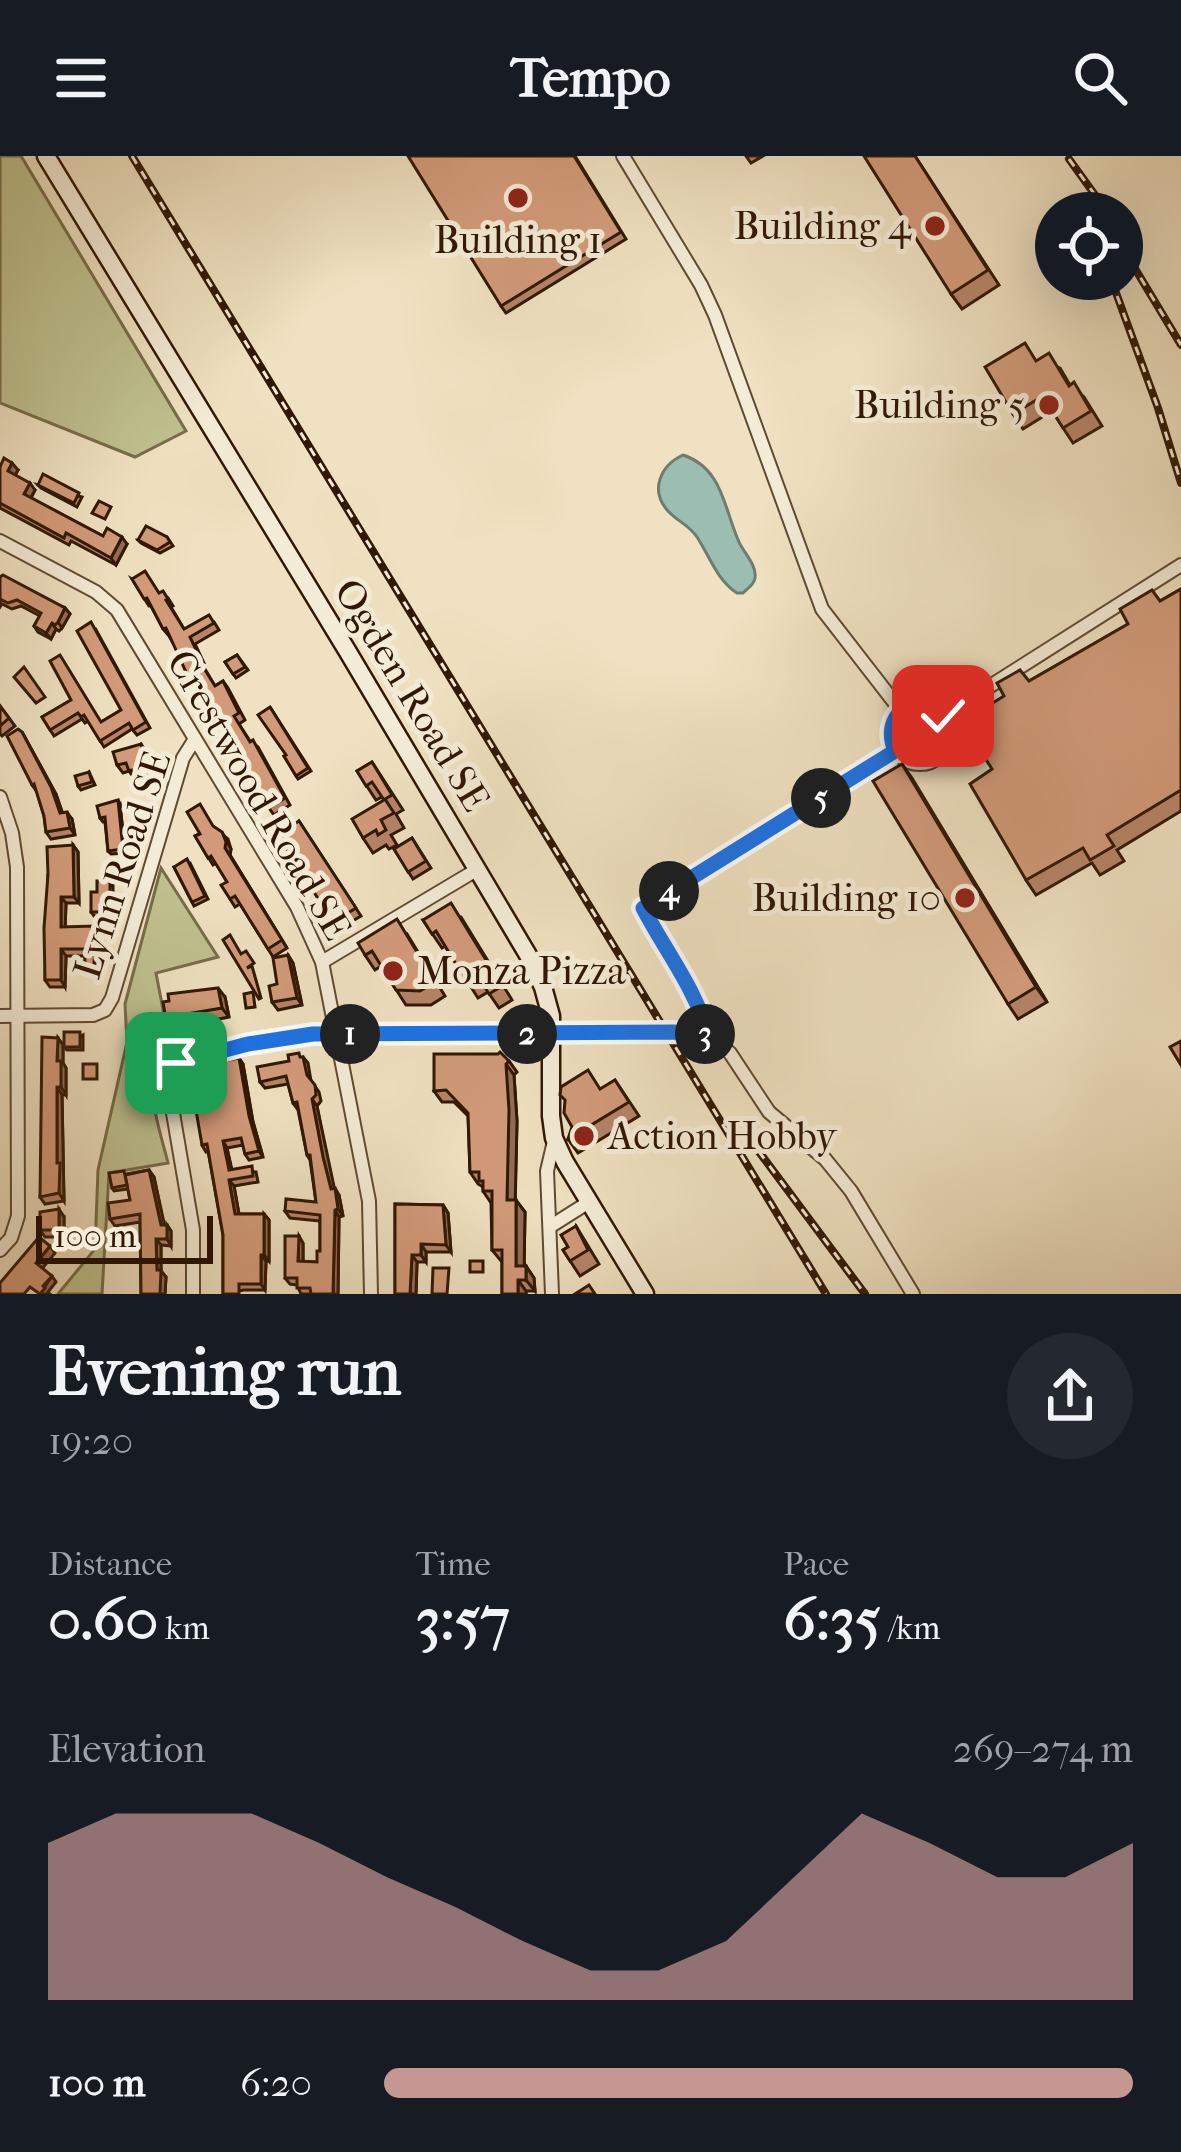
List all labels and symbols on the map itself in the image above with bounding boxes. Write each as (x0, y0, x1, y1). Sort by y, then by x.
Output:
marker: Building 1 (505, 185, 531, 211)
place label: Building 4 (734, 203, 912, 249)
marker: Building 4 (922, 213, 948, 239)
place label: Building 1 (434, 217, 602, 263)
place label: Building 5 (854, 382, 1025, 428)
marker: Building 5 (1036, 392, 1062, 418)
street label: Ogden Road SE (325, 571, 499, 819)
street label: Crestwood Road SE (157, 642, 361, 948)
pin (892, 665, 994, 767)
street label: Lynn Road SE (64, 746, 180, 984)
pin: 5 (791, 768, 851, 828)
pin: 4 (639, 861, 699, 921)
place label: Building 10 (752, 875, 941, 921)
marker: Building 10 (952, 885, 978, 911)
place label: Monza Pizza (417, 948, 627, 994)
marker: Monza Pizza (380, 958, 406, 984)
pin: 1 (320, 1004, 380, 1064)
pin: 2 (497, 1004, 557, 1064)
pin: 3 (675, 1004, 735, 1064)
pin (125, 1012, 227, 1114)
place label: Action Hobby (606, 1113, 838, 1159)
marker: Action Hobby (571, 1123, 597, 1149)
scale bar (36, 1210, 213, 1263)

